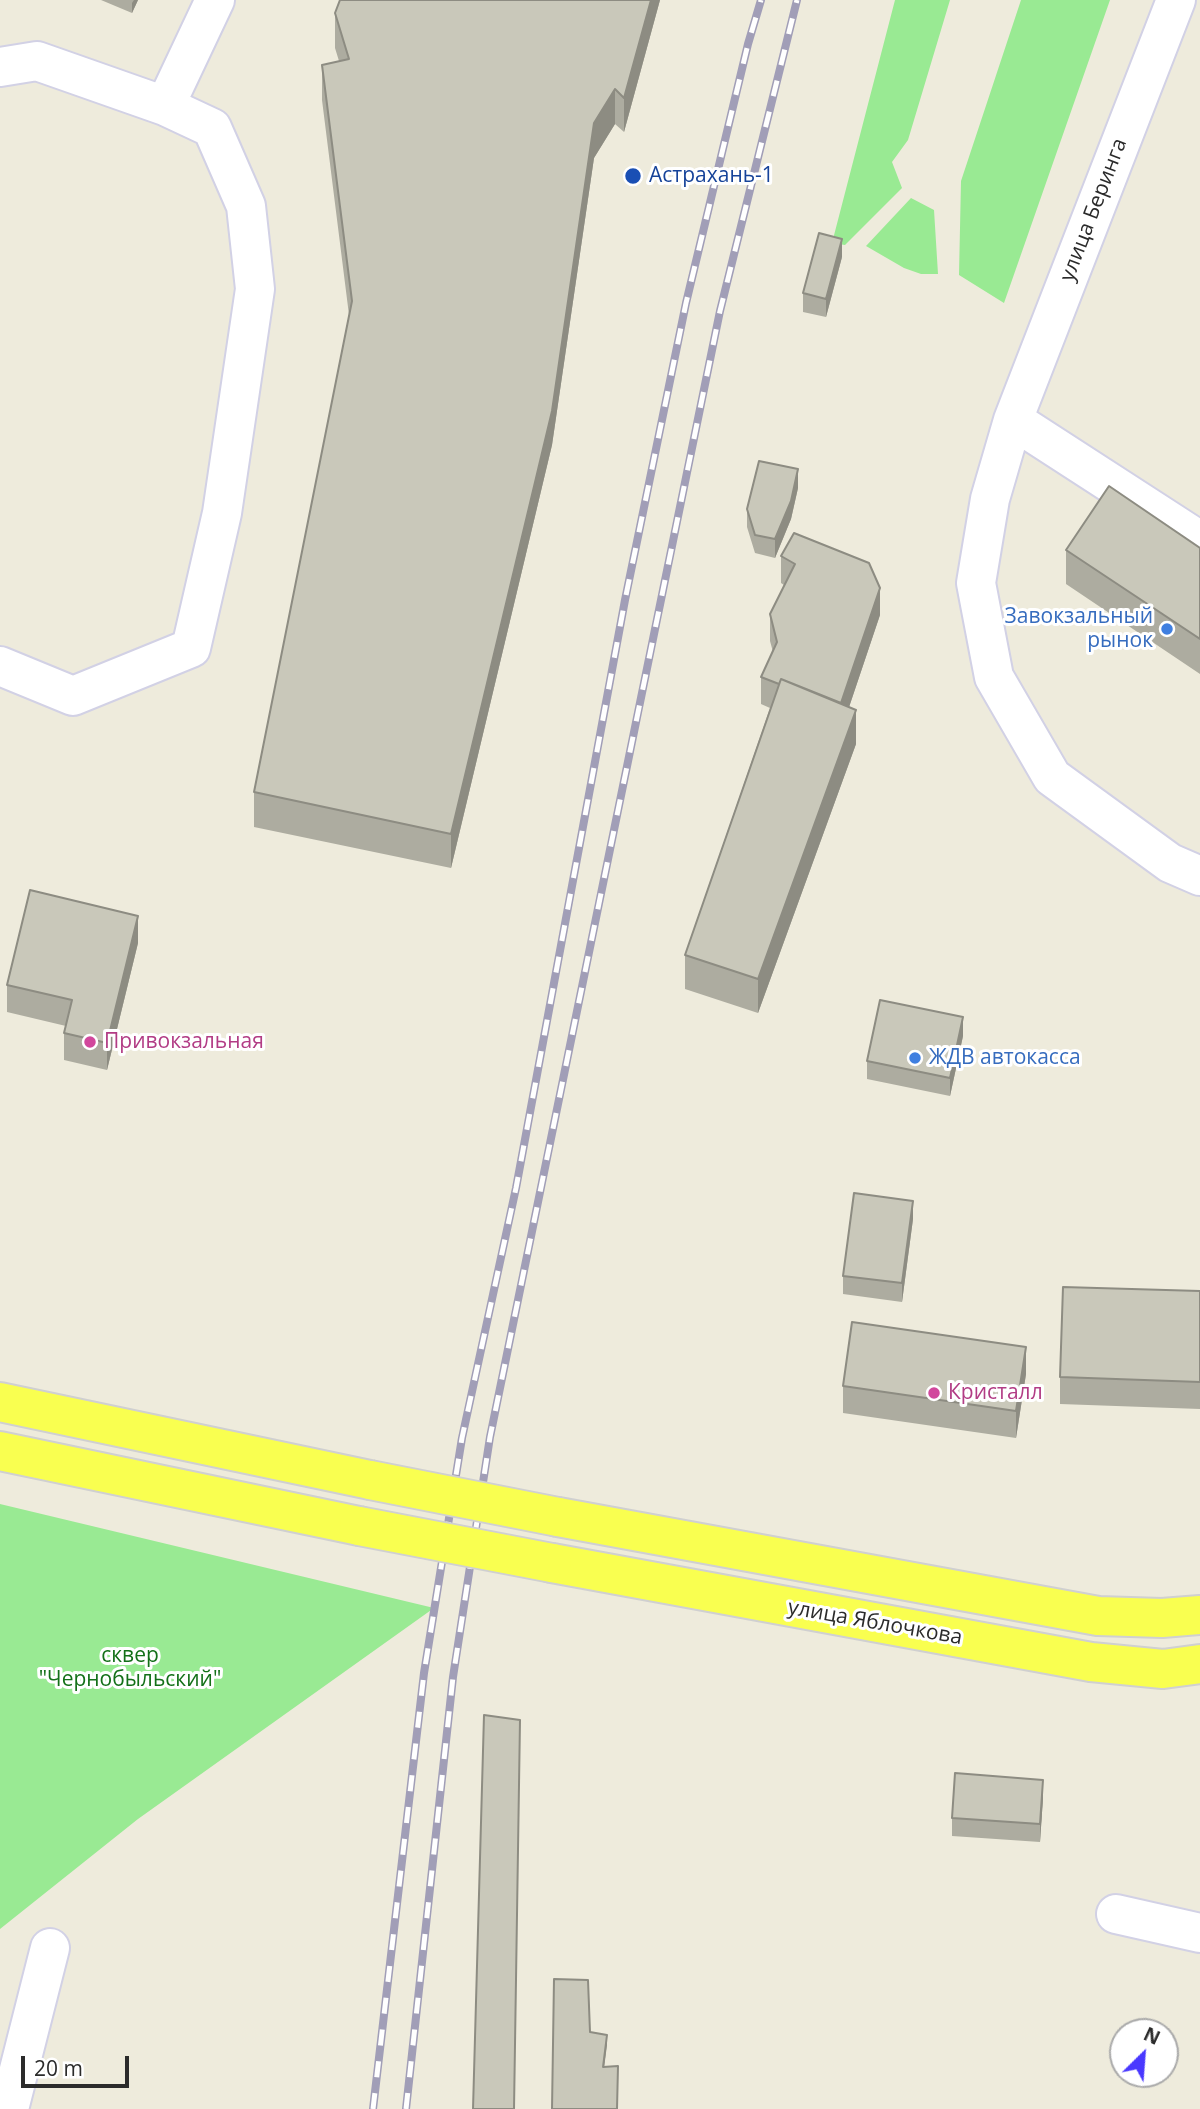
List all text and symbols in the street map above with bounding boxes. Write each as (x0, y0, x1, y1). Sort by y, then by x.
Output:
street label: улица Беринга (1055, 135, 1133, 285)
place label: Астрахань-1 (649, 163, 774, 189)
marker: Астрахань-1 (623, 166, 643, 186)
place label: Завокзальный рынок (1005, 604, 1153, 654)
marker: Завокзальный рынок (1159, 621, 1175, 637)
place label: Привокзальная (104, 1029, 264, 1055)
marker: Привокзальная (82, 1034, 98, 1050)
place label: ЖДВ автокасса (929, 1045, 1081, 1071)
marker: ЖДВ автокасса (907, 1050, 923, 1066)
place label: Кристалл (948, 1380, 1043, 1406)
marker: Кристалл (926, 1385, 942, 1401)
street label: улица Яблочкова (786, 1595, 964, 1651)
park label: сквер "Чернобыльский" (39, 1643, 221, 1693)
north arrow (1109, 2018, 1179, 2088)
text: N (1140, 2021, 1165, 2051)
scale bar (24, 2042, 133, 2086)
text: 20 m (34, 2054, 83, 2082)

